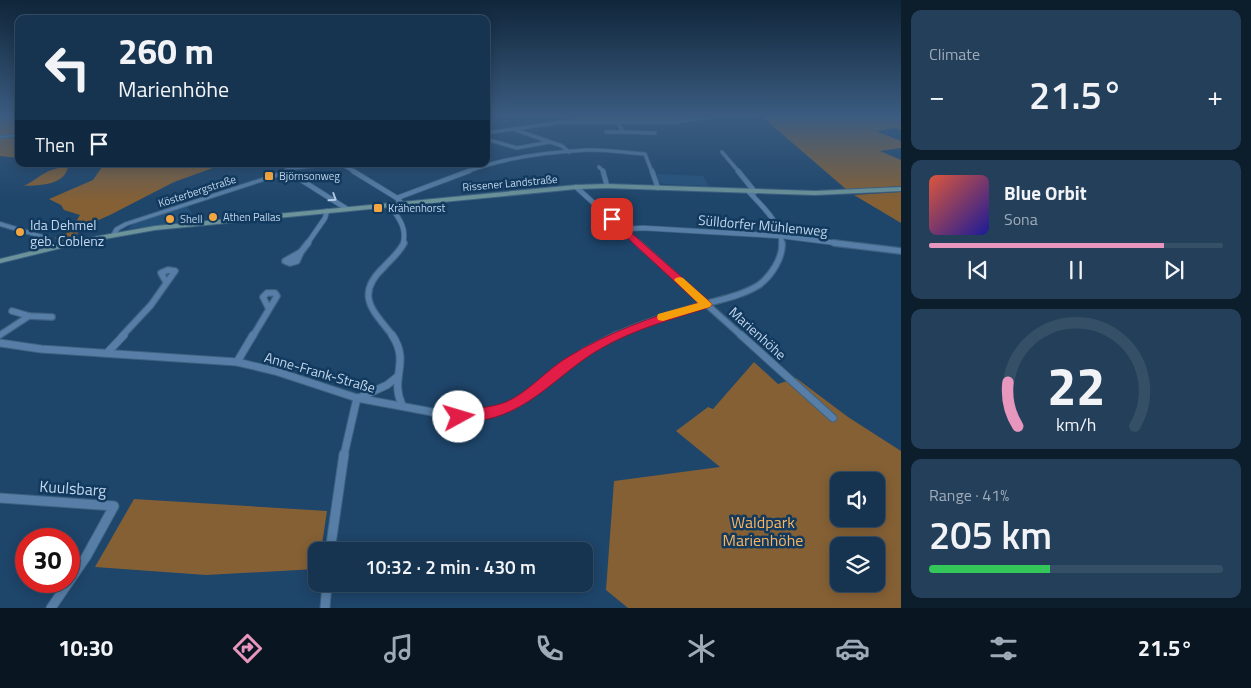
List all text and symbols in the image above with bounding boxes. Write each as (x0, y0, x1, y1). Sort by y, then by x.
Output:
text: 260 m (118, 24, 214, 78)
icon: left (35, 35, 100, 100)
text: Climate (929, 42, 980, 66)
text: 21.5° (1029, 66, 1123, 124)
text: Marienhöhe (118, 72, 229, 106)
text: − (929, 74, 945, 117)
text: + (1207, 74, 1223, 117)
text: Then (35, 130, 75, 159)
icon: arrive (85, 130, 113, 158)
place label: Björnsonweg (279, 168, 340, 184)
marker: Björnsonweg (263, 170, 275, 182)
street label: Kösterbergstraße (156, 171, 238, 211)
street label: Rissener Landstraße (462, 171, 559, 195)
text: Blue Orbit (1004, 178, 1087, 207)
one-way arrow (327, 192, 336, 202)
pin (591, 198, 633, 240)
place label: Krähenhorst (388, 200, 446, 216)
marker: Krähenhorst (372, 202, 384, 214)
icon: arrive (598, 205, 626, 233)
text: Sona (1004, 207, 1038, 231)
place label: Athen Pallas (223, 209, 281, 225)
street label: Sülldorfer Mühlenweg (697, 209, 829, 241)
place label: Shell (180, 211, 203, 227)
marker: Athen Pallas (207, 211, 219, 223)
marker: Shell (164, 213, 176, 225)
place label: Ida Dehmel geb. Coblenz (30, 214, 104, 251)
marker: Ida Dehmel geb. Coblenz (14, 226, 26, 238)
icon: previous (964, 256, 992, 284)
icon: pause (1062, 256, 1090, 284)
icon: next (1160, 256, 1188, 284)
street label: Marienhöhe (725, 302, 791, 364)
street label: Anne-Frank-Straße (262, 346, 378, 398)
text: 22 (1047, 346, 1105, 425)
position arrow (432, 390, 484, 442)
text: km/h (1056, 411, 1096, 438)
map controls (830, 472, 885, 592)
button: sound (830, 472, 885, 527)
street label: Kuulsbarg (39, 474, 107, 502)
text: Range · 41% (929, 483, 1009, 507)
text: 205 km (929, 506, 1052, 564)
park label: Waldpark Marienhöhe (723, 510, 803, 552)
speed limit sign: 30 (15, 528, 80, 593)
button: layers (830, 537, 885, 592)
text: 10:32 · 2 min · 430 m (365, 552, 536, 581)
text: 10:30 (58, 631, 113, 665)
icon: directions (230, 631, 265, 666)
icon: music (381, 631, 416, 666)
icon: phone (532, 631, 567, 666)
icon: climate (684, 631, 719, 666)
icon: car (835, 631, 870, 666)
icon: filters (986, 631, 1021, 666)
text: 21.5° (1138, 631, 1193, 665)

